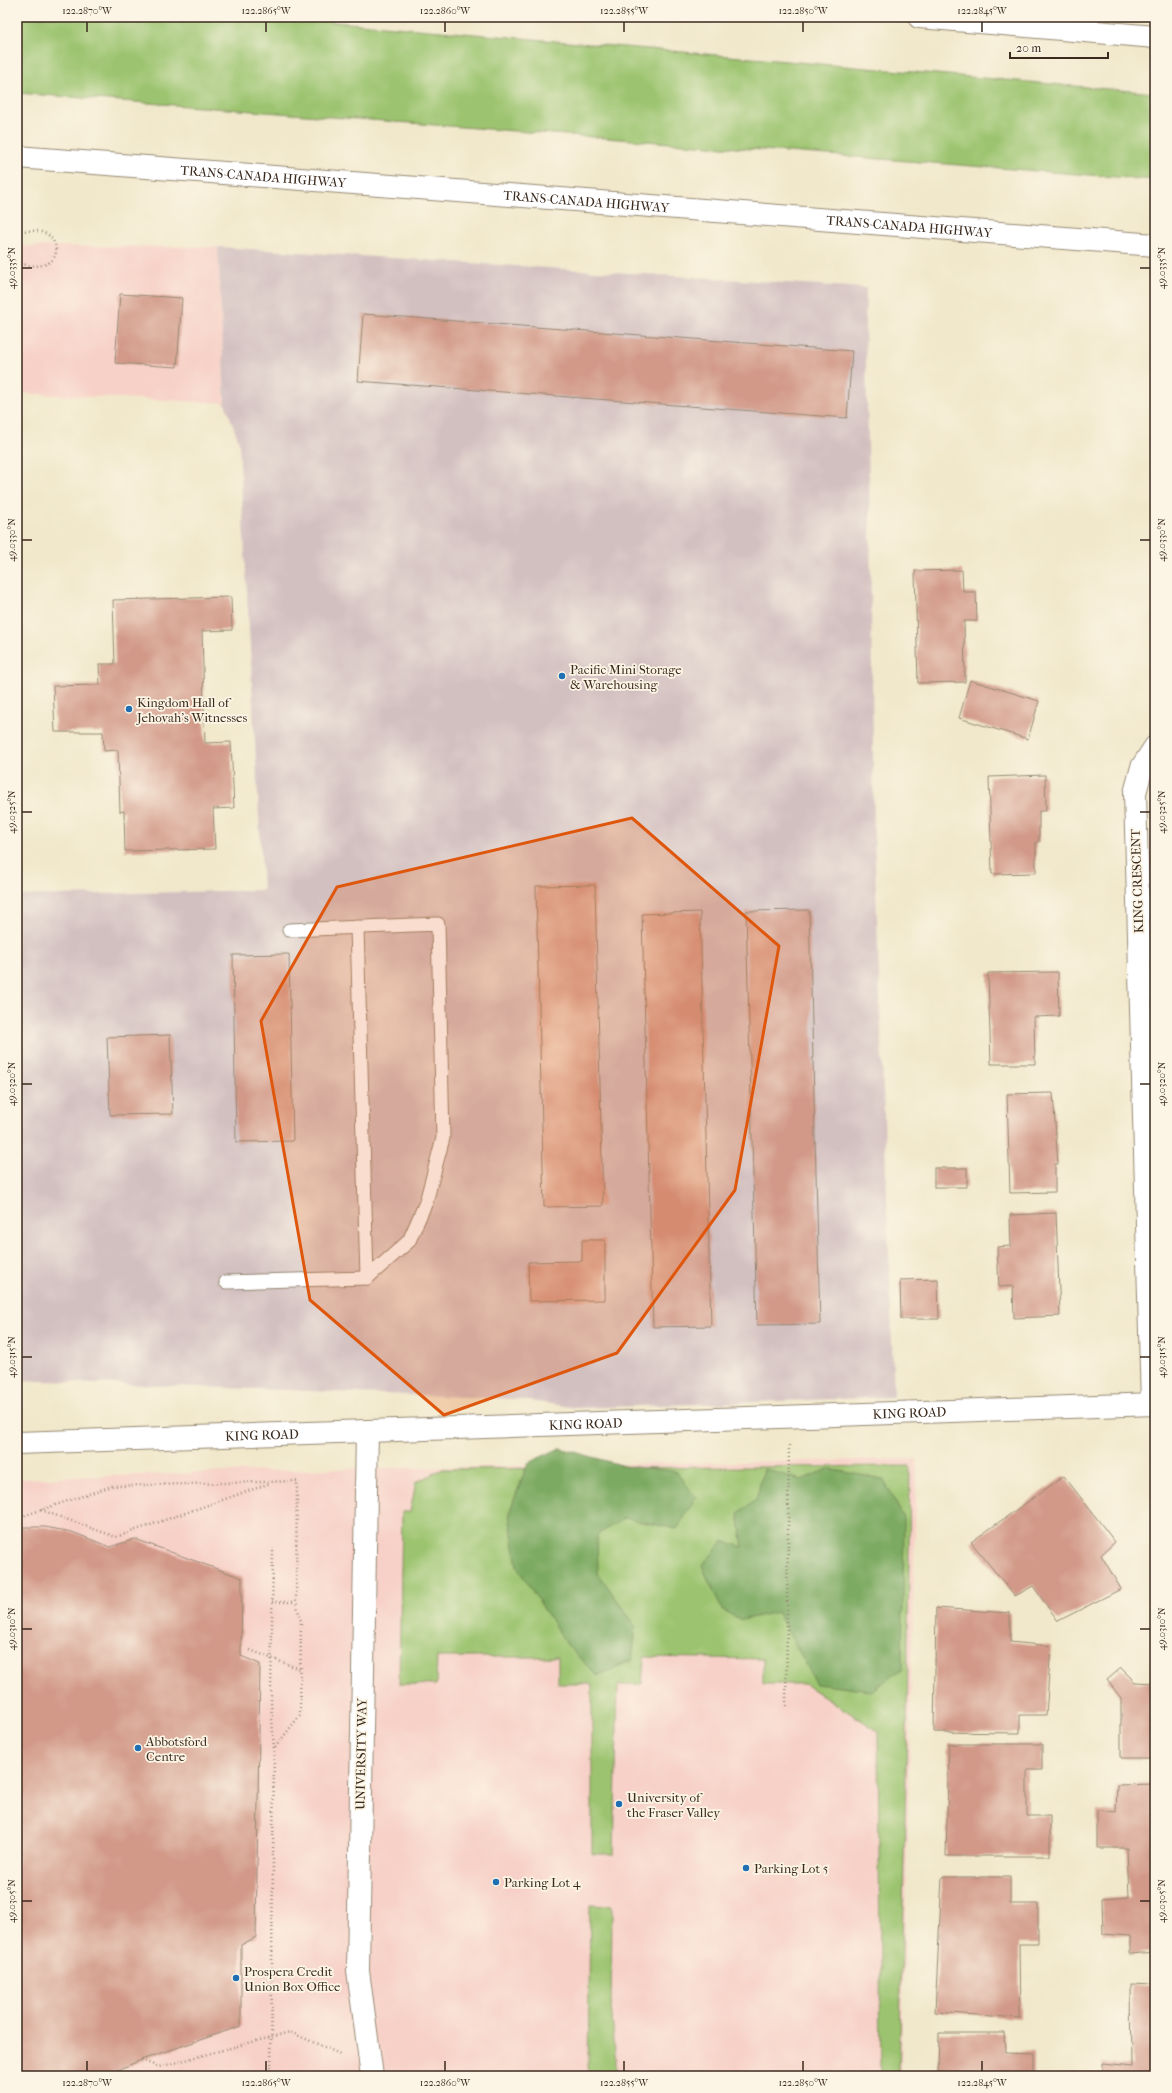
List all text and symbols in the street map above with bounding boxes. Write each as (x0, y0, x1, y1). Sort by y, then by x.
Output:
text: 122.2870°W (62, 5, 113, 17)
text: 122.2865°W (241, 5, 292, 17)
text: 122.2860°W (420, 5, 471, 17)
text: 122.2855°W (600, 5, 649, 17)
text: 122.2850°W (778, 5, 829, 17)
text: 122.2845°W (957, 5, 1008, 17)
scale bar (1010, 34, 1108, 60)
text: 20 m (1016, 41, 1041, 55)
street label: TRANS-CANADA HIGHWAY (180, 162, 348, 190)
street label: TRANS-CANADA HIGHWAY (503, 187, 671, 215)
street label: TRANS-CANADA HIGHWAY (826, 212, 994, 240)
text: 49.0335°N (6, 246, 18, 289)
text: 49.0335°N (1156, 246, 1168, 289)
text: 49.0330°N (6, 518, 18, 562)
text: 49.0330°N (1156, 518, 1168, 562)
place label: Pacific Mini Storage & Warehousing (570, 662, 682, 692)
marker: Pacific Mini Storage & Warehousing (557, 671, 567, 681)
place label: Kingdom Hall of Jehovah's Witnesses (136, 695, 247, 725)
marker: Kingdom Hall of Jehovah's Witnesses (124, 704, 134, 714)
text: 49.0325°N (6, 790, 18, 834)
text: 49.0325°N (1156, 790, 1168, 834)
street label: KING CRESCENT (1128, 828, 1146, 933)
text: 49.0320°N (6, 1061, 18, 1106)
text: 49.0320°N (1156, 1061, 1168, 1106)
text: 49.0315°N (6, 1336, 18, 1378)
text: 49.0315°N (1156, 1336, 1168, 1378)
street label: KING ROAD (872, 1404, 947, 1421)
street label: KING ROAD (549, 1415, 623, 1432)
street label: KING ROAD (225, 1426, 299, 1443)
text: 49.0310°N (6, 1607, 18, 1650)
text: 49.0310°N (1156, 1607, 1168, 1650)
street label: UNIVERSITY WAY (353, 1697, 369, 1810)
place label: Abbotsford Centre (145, 1734, 208, 1764)
marker: Abbotsford Centre (133, 1743, 143, 1753)
place label: University of the Fraser Valley (627, 1790, 721, 1820)
marker: University of the Fraser Valley (614, 1799, 624, 1809)
place label: Parking Lot 5 (754, 1861, 829, 1876)
marker: Parking Lot 5 (741, 1863, 751, 1873)
place label: Parking Lot 4 (504, 1875, 581, 1890)
marker: Parking Lot 4 (491, 1877, 501, 1887)
text: 49.0305°N (6, 1879, 18, 1923)
text: 49.0305°N (1156, 1879, 1168, 1923)
place label: Prospera Credit Union Box Office (244, 1964, 341, 1994)
marker: Prospera Credit Union Box Office (231, 1973, 241, 1983)
text: 122.2870°W (62, 2077, 113, 2089)
text: 122.2865°W (241, 2077, 292, 2089)
text: 122.2860°W (420, 2077, 471, 2089)
text: 122.2855°W (600, 2077, 649, 2089)
text: 122.2850°W (778, 2077, 829, 2089)
text: 122.2845°W (957, 2077, 1008, 2089)

